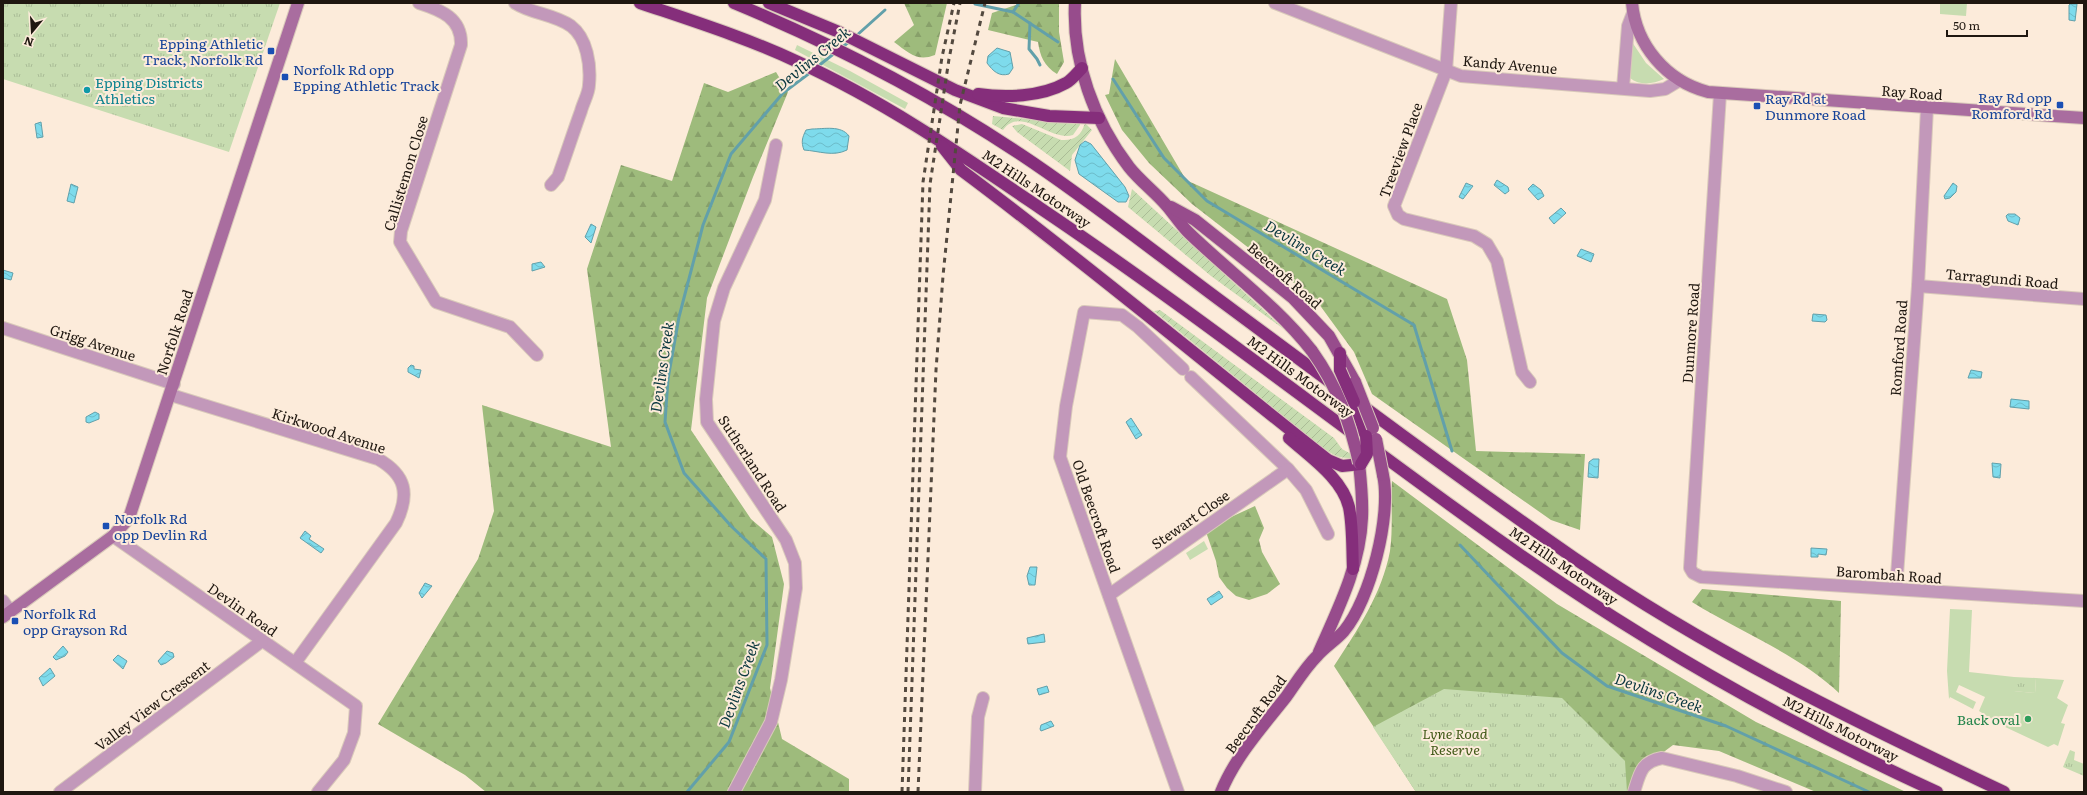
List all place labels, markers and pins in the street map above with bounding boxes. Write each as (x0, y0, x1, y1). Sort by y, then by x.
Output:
place label: Epping Athletic Track, Norfolk Rd (143, 33, 263, 69)
marker: Epping Athletic Track, Norfolk Rd (266, 46, 276, 56)
place label: Norfolk Rd opp Epping Athletic Track (293, 59, 440, 95)
place label: Epping Districts Athletics (95, 72, 202, 108)
marker: Norfolk Rd opp Epping Athletic Track (280, 72, 290, 82)
marker: Epping Districts Athletics (82, 85, 92, 95)
place label: Ray Rd opp Romford Rd (1971, 87, 2052, 123)
place label: Ray Rd at Dunmore Road (1765, 88, 1866, 124)
marker: Ray Rd opp Romford Rd (2055, 100, 2065, 110)
marker: Ray Rd at Dunmore Road (1752, 101, 1762, 111)
place label: Norfolk Rd opp Devlin Rd (114, 508, 208, 544)
marker: Norfolk Rd opp Devlin Rd (101, 521, 111, 531)
place label: Norfolk Rd opp Grayson Rd (23, 603, 128, 639)
marker: Norfolk Rd opp Grayson Rd (10, 616, 20, 626)
place label: Back oval (1957, 709, 2020, 729)
marker: Back oval (2023, 714, 2033, 724)

